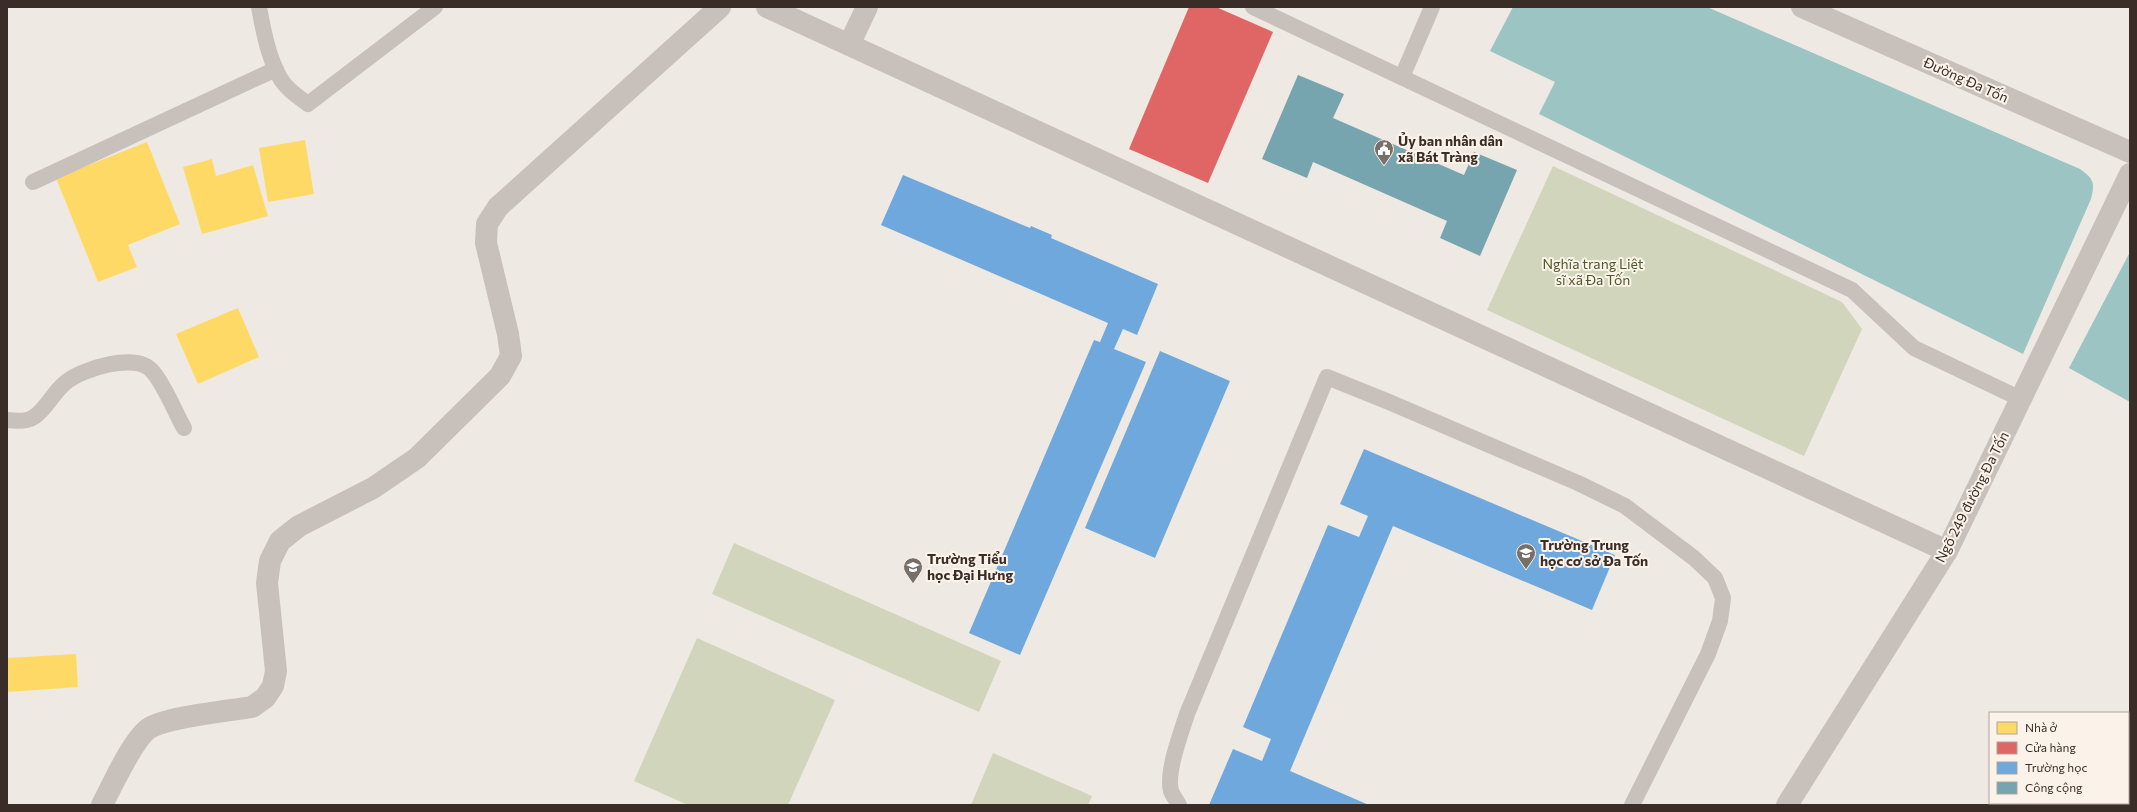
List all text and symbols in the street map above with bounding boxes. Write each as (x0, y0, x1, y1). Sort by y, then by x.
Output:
street label: Đường Đa Tốn (1920, 53, 2011, 106)
place label: Ủy ban nhân dân xã Bát Tràng (1398, 132, 1503, 165)
public building icon: Ủy ban nhân dân xã Bát Tràng (1373, 138, 1395, 166)
park label: Nghĩa trang Liệt sĩ xã Đa Tốn (1542, 255, 1644, 288)
street label: Ngõ 249 đường Đa Tốn (1931, 428, 2012, 565)
place label: Trường Trung học cơ sở Đa Tốn (1540, 536, 1648, 569)
school or university icon: Trường Trung học cơ sở Đa Tốn (1515, 542, 1537, 570)
place label: Trường Tiểu học Đại Hưng (927, 550, 1013, 583)
school or university icon: Trường Tiểu học Đại Hưng (902, 556, 924, 584)
legend (1989, 712, 2129, 804)
text: Nhà ở (2025, 720, 2057, 734)
text: Cửa hàng (2025, 740, 2076, 754)
text: Trường học (2025, 760, 2087, 774)
text: Công cộng (2025, 780, 2083, 794)

